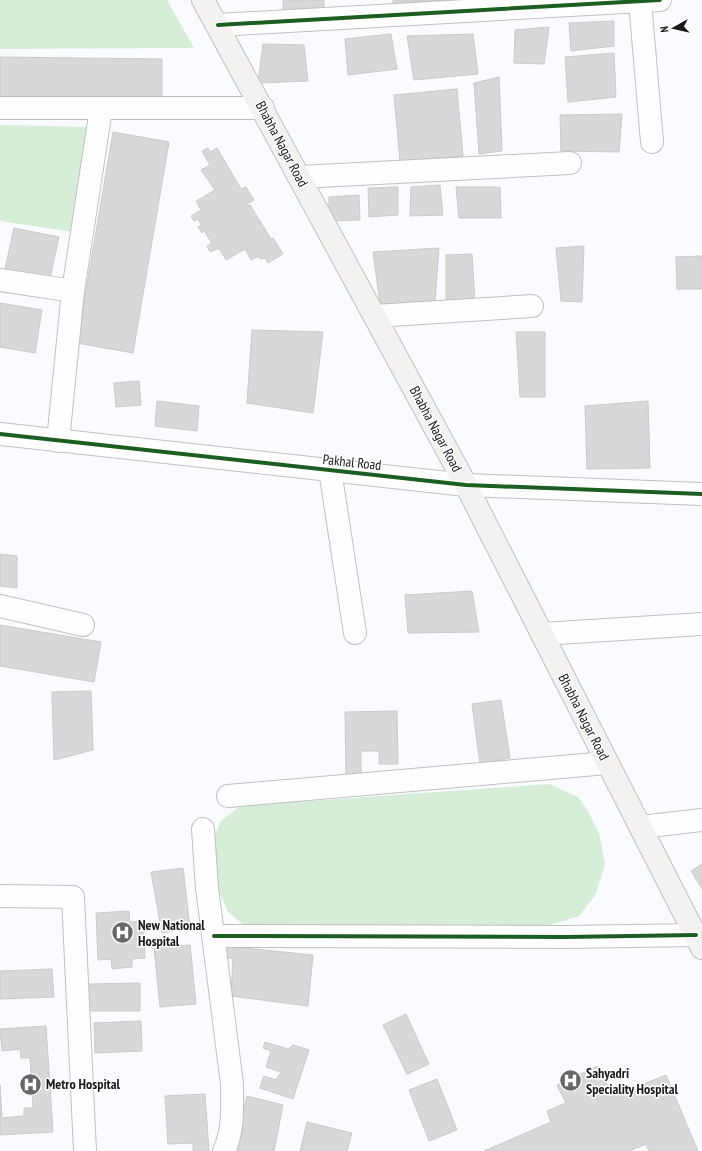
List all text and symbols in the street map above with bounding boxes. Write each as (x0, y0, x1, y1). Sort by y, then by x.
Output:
north arrow (654, 8, 694, 48)
text: N (657, 25, 671, 33)
street label: Bhabha Nagar Road (252, 98, 312, 190)
street label: Bhabha Nagar Road (406, 383, 466, 475)
street label: Pakhal Road (322, 450, 382, 474)
street label: Bhabha Nagar Road (554, 671, 614, 763)
place label: New National Hospital (138, 916, 205, 950)
hospital icon: New National Hospital (109, 920, 135, 946)
place label: Sahyadri Speciality Hospital (586, 1064, 678, 1098)
hospital icon: Sahyadri Speciality Hospital (558, 1068, 584, 1094)
hospital icon: Metro Hospital (18, 1071, 44, 1097)
place label: Metro Hospital (46, 1075, 120, 1093)

